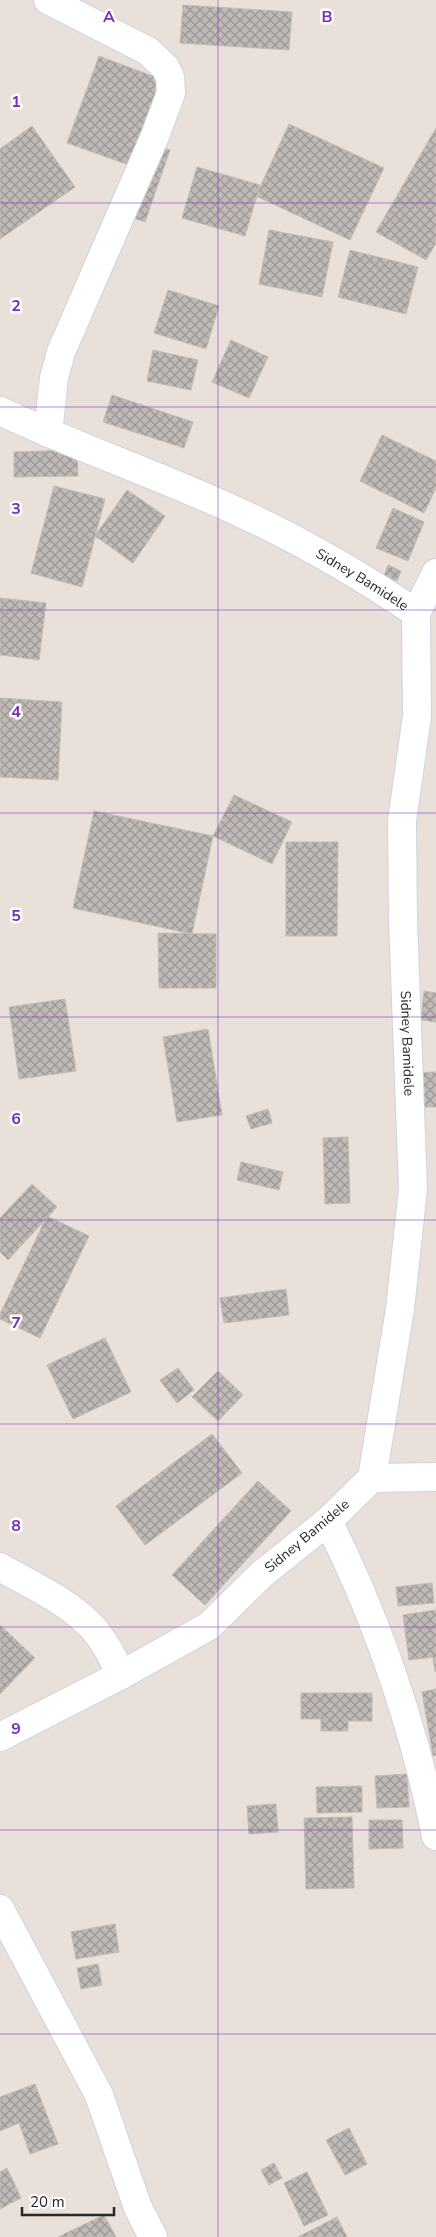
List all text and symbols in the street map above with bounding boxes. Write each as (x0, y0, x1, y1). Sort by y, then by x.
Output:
text: A (103, 6, 115, 28)
text: B (321, 6, 333, 28)
text: 1 (11, 91, 21, 113)
text: 2 (11, 295, 21, 317)
text: 3 (11, 498, 21, 520)
street label: Sidney Bamidele (312, 544, 412, 615)
text: 4 (11, 701, 21, 723)
text: 5 (11, 905, 21, 927)
street label: Sidney Bamidele (396, 990, 419, 1096)
text: 6 (11, 1108, 21, 1130)
text: 7 (11, 1312, 21, 1334)
street label: Sidney Bamidele (261, 1495, 353, 1577)
text: 8 (11, 1515, 21, 1537)
text: 9 (11, 1718, 21, 1740)
scale bar (22, 2184, 115, 2216)
text: 20 m (30, 2192, 65, 2212)

